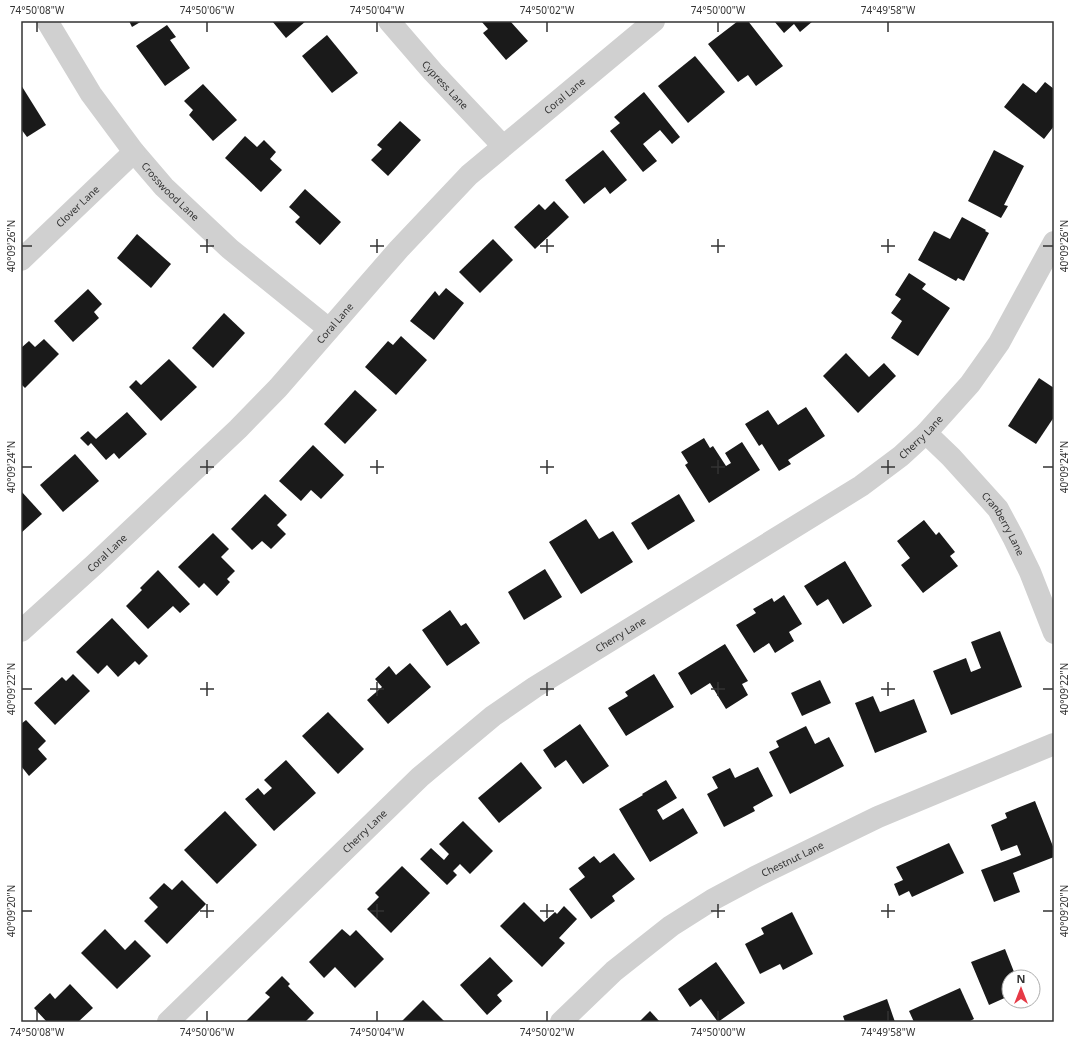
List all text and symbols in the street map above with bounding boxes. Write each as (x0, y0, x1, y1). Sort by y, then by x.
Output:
text: 74°50'08"W (10, 3, 65, 17)
text: 74°50'06"W (180, 3, 235, 17)
text: 74°50'04"W (350, 3, 405, 17)
text: 74°50'02"W (520, 3, 575, 17)
text: 74°50'00"W (691, 3, 746, 17)
text: 74°49'58"W (861, 3, 916, 17)
street label: Cypress Lane (419, 57, 472, 112)
street label: Coral Lane (541, 74, 588, 117)
street label: Crosswood Lane (138, 159, 203, 224)
street label: Clover Lane (53, 182, 102, 230)
text: 40°09'26"N (4, 220, 18, 272)
text: 40°09'26"N (1057, 220, 1071, 272)
street label: Coral Lane (313, 299, 357, 346)
street label: Cherry Lane (895, 412, 946, 462)
text: 40°09'24"N (4, 441, 18, 493)
text: 40°09'24"N (1057, 441, 1071, 493)
street label: Cranberry Lane (979, 489, 1028, 558)
street label: Coral Lane (84, 530, 130, 575)
street label: Cherry Lane (593, 613, 649, 655)
text: 40°09'22"N (4, 663, 18, 715)
text: 40°09'22"N (1057, 663, 1071, 715)
street label: Cherry Lane (339, 806, 390, 856)
street label: Chestnut Lane (759, 837, 826, 880)
text: 40°09'20"N (4, 885, 18, 937)
text: 40°09'20"N (1057, 885, 1071, 937)
north arrow (1001, 969, 1041, 1009)
text: N (1017, 971, 1025, 986)
text: 74°50'08"W (10, 1025, 65, 1039)
text: 74°50'06"W (180, 1025, 235, 1039)
text: 74°50'04"W (350, 1025, 405, 1039)
text: 74°50'02"W (520, 1025, 575, 1039)
text: 74°50'00"W (691, 1025, 746, 1039)
text: 74°49'58"W (861, 1025, 916, 1039)

